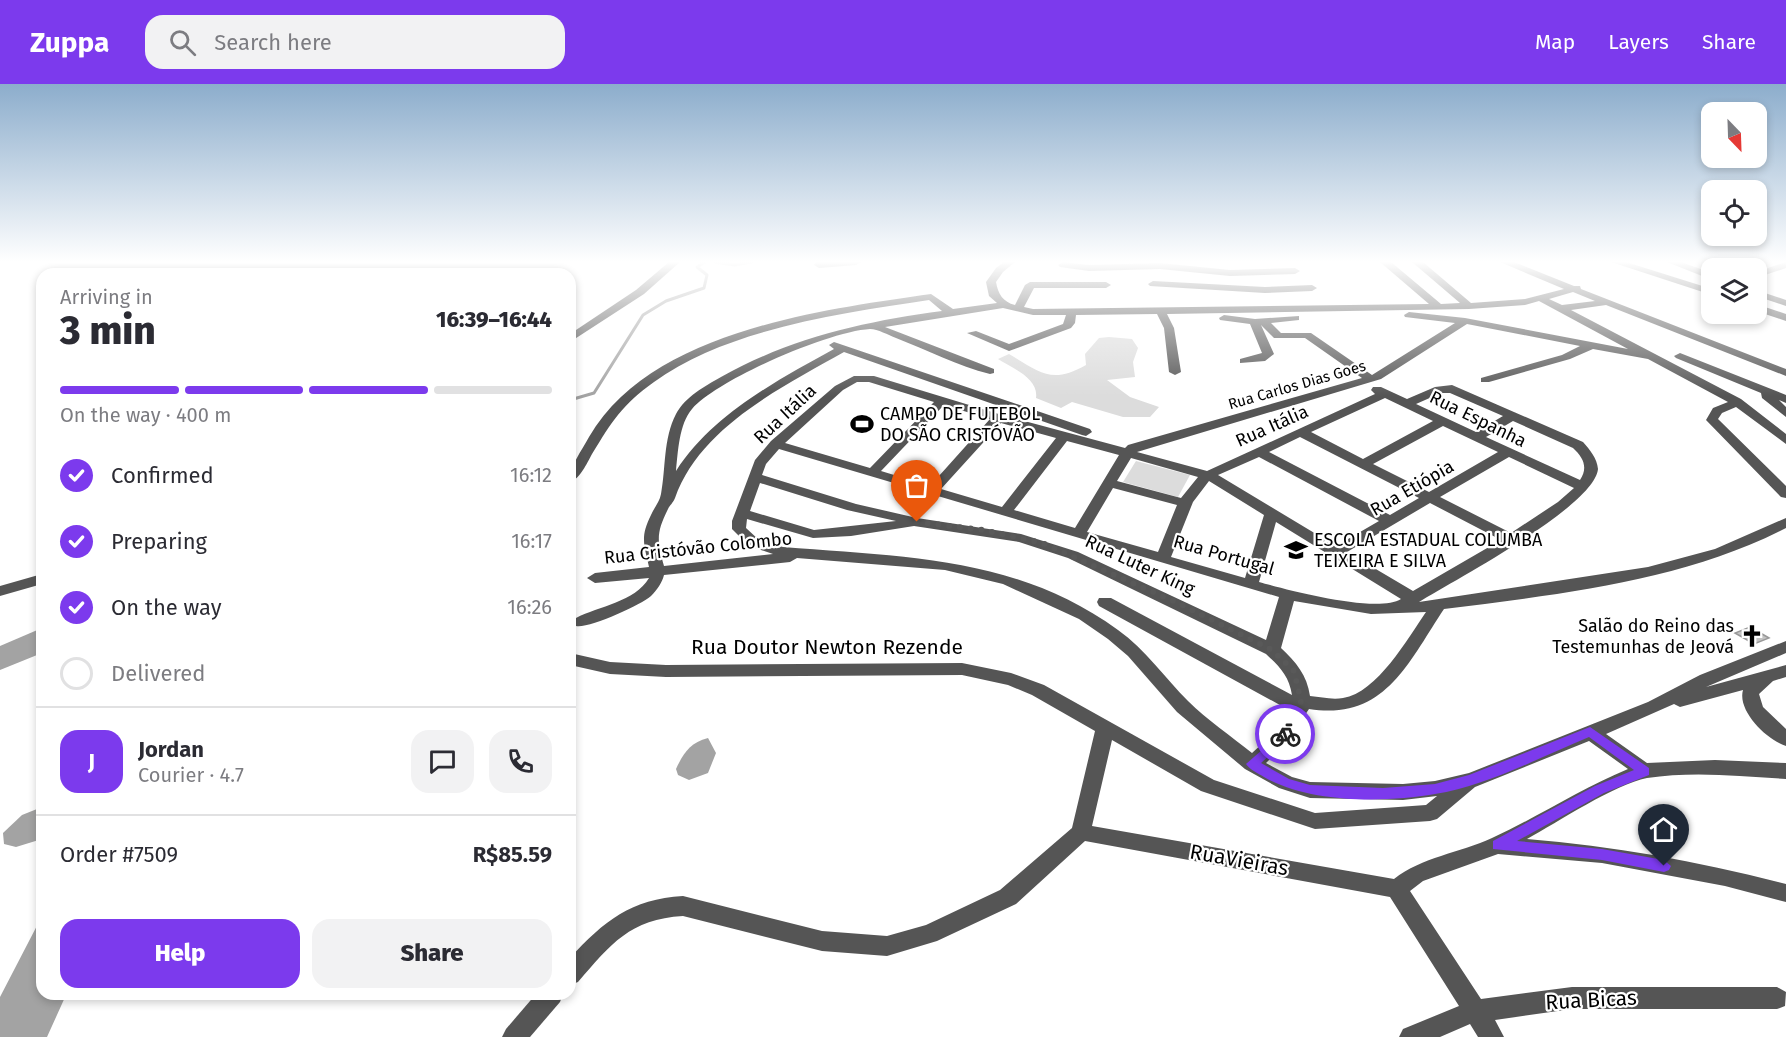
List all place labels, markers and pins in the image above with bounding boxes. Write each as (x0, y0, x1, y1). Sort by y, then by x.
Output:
place label: CAMPO DE FUTEBOL DO SÃO CRISTÓVÃO (880, 403, 1040, 446)
sports icon: CAMPO DE FUTEBOL DO SÃO CRISTÓVÃO (849, 411, 875, 437)
pin (891, 460, 942, 522)
place label: ESCOLA ESTADUAL COLUMBA TEIXEIRA E SILVA (1314, 529, 1543, 572)
school or university icon: ESCOLA ESTADUAL COLUMBA TEIXEIRA E SILVA (1283, 537, 1309, 563)
place label: Salão do Reino das Testemunhas de Jeová (1552, 615, 1734, 658)
church icon: Salão do Reino das Testemunhas de Jeová (1739, 623, 1765, 649)
pin (1638, 804, 1689, 866)

